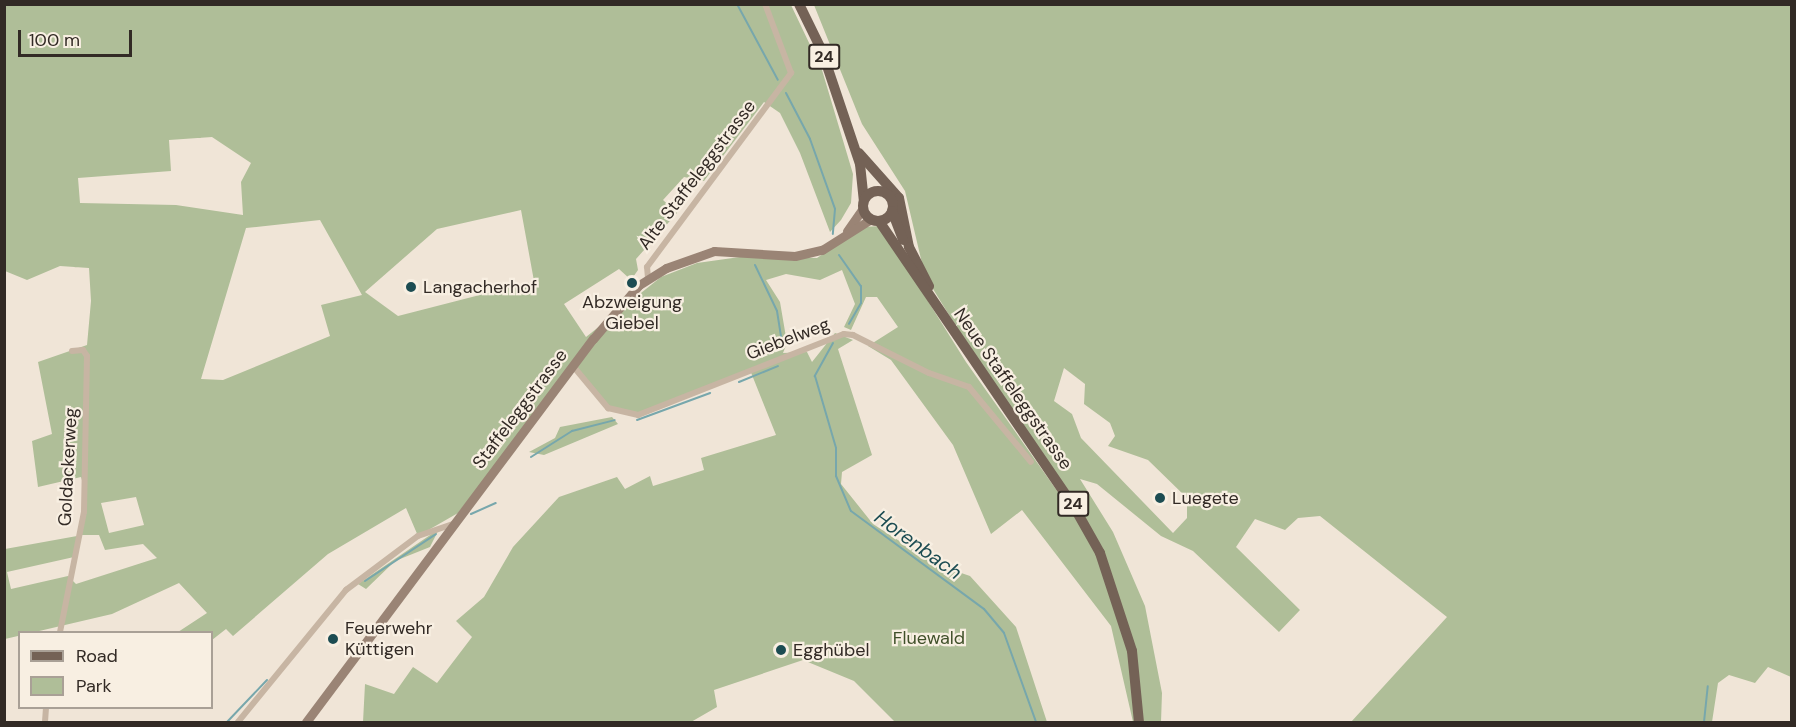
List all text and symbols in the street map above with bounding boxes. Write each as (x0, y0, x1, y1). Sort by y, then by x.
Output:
scale bar (21, 18, 135, 56)
text: 100 m (29, 28, 80, 52)
road number: 24 (808, 44, 840, 70)
street label: Alte Staffeleggstrasse (634, 96, 760, 254)
place label: Langacherhof (423, 276, 537, 298)
marker: Abzweigung Giebel (625, 276, 639, 290)
marker: Langacherhof (404, 280, 418, 294)
place label: Abzweigung Giebel (582, 292, 682, 334)
street label: Neue Staffeleggstrasse (949, 304, 1077, 474)
street label: Giebelweg (743, 313, 833, 365)
street label: Staffeleggstrasse (468, 345, 572, 473)
street label: Goldackerweg (54, 407, 82, 527)
place label: Luegete (1172, 487, 1239, 509)
road number: 24 (1056, 491, 1090, 517)
marker: Luegete (1153, 491, 1167, 505)
water label: Horenbach (870, 505, 966, 585)
place label: Feuerwehr Küttigen (345, 618, 432, 660)
park label: Fluewald (893, 627, 965, 649)
legend (18, 631, 213, 709)
marker: Feuerwehr Küttigen (326, 632, 340, 646)
place label: Egghübel (793, 639, 869, 661)
marker: Egghübel (774, 643, 788, 657)
text: Road (76, 644, 118, 668)
text: Park (76, 674, 112, 698)

